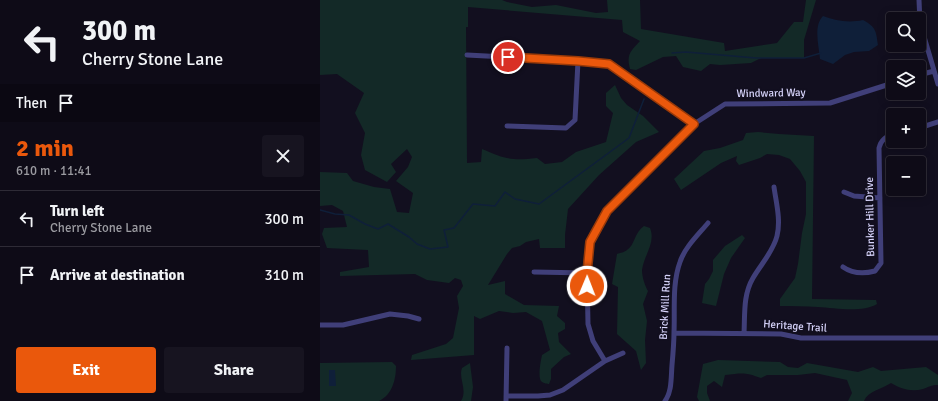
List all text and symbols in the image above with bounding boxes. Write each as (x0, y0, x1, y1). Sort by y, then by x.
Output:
map controls (886, 12, 926, 196)
button: search (886, 12, 926, 52)
text: 300 m (82, 14, 156, 48)
icon: left (16, 16, 68, 68)
pin (491, 40, 525, 74)
icon: arrive (497, 46, 519, 68)
text: Cherry Stone Lane (82, 48, 223, 70)
button: layers (886, 60, 926, 100)
street label: Windward Way (736, 86, 807, 100)
icon: arrive (55, 92, 77, 114)
text: Then (16, 94, 47, 112)
button: + (886, 108, 926, 148)
text: 2 min (16, 133, 74, 163)
button: close (262, 135, 304, 177)
button: − (886, 156, 926, 196)
text: 610 m · 11:41 (16, 163, 92, 179)
street label: Bunker Hill Drive (863, 177, 877, 257)
text: Turn left (50, 202, 104, 220)
icon: left (16, 208, 38, 230)
text: 300 m (264, 210, 304, 228)
text: Cherry Stone Lane (50, 220, 152, 236)
icon: arrive (16, 264, 38, 286)
position arrow (566, 265, 608, 307)
text: Arrive at destination (50, 266, 185, 284)
text: 310 m (264, 266, 304, 284)
street label: Brick Mill Run (657, 274, 673, 340)
street label: Heritage Trail (763, 317, 827, 335)
button: Exit (16, 347, 156, 393)
button: Share (164, 347, 304, 393)

